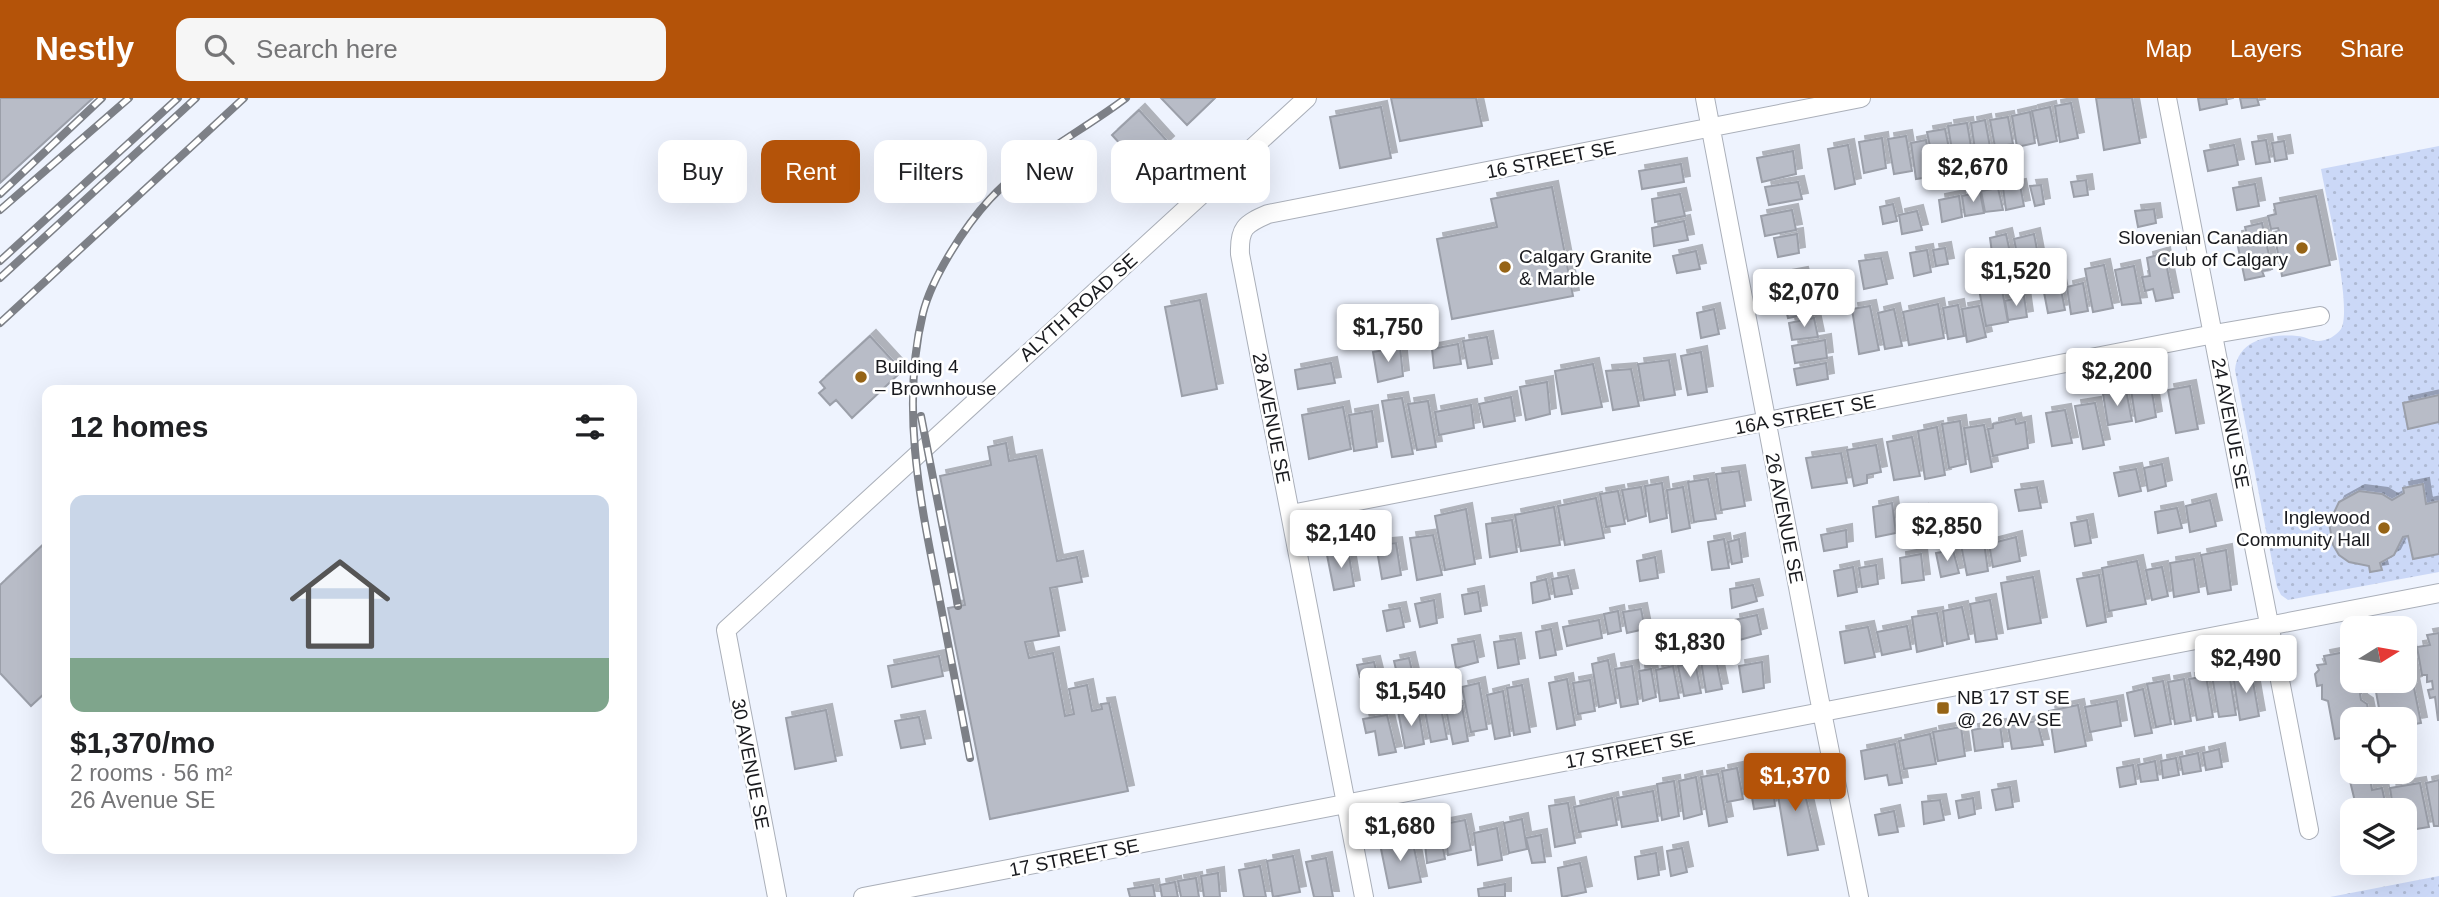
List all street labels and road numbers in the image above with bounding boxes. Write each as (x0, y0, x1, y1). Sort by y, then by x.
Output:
street label: 16 STREET SE (1484, 137, 1618, 182)
street label: ALYTH ROAD SE (1015, 249, 1141, 366)
street label: 28 AVENUE SE (1249, 351, 1294, 485)
street label: 24 AVENUE SE (2208, 356, 2253, 490)
street label: 16A STREET SE (1733, 391, 1877, 438)
street label: 26 AVENUE SE (1762, 451, 1807, 585)
street label: 30 AVENUE SE (728, 697, 773, 831)
street label: 17 STREET SE (1563, 727, 1697, 772)
street label: 17 STREET SE (1007, 835, 1141, 880)

